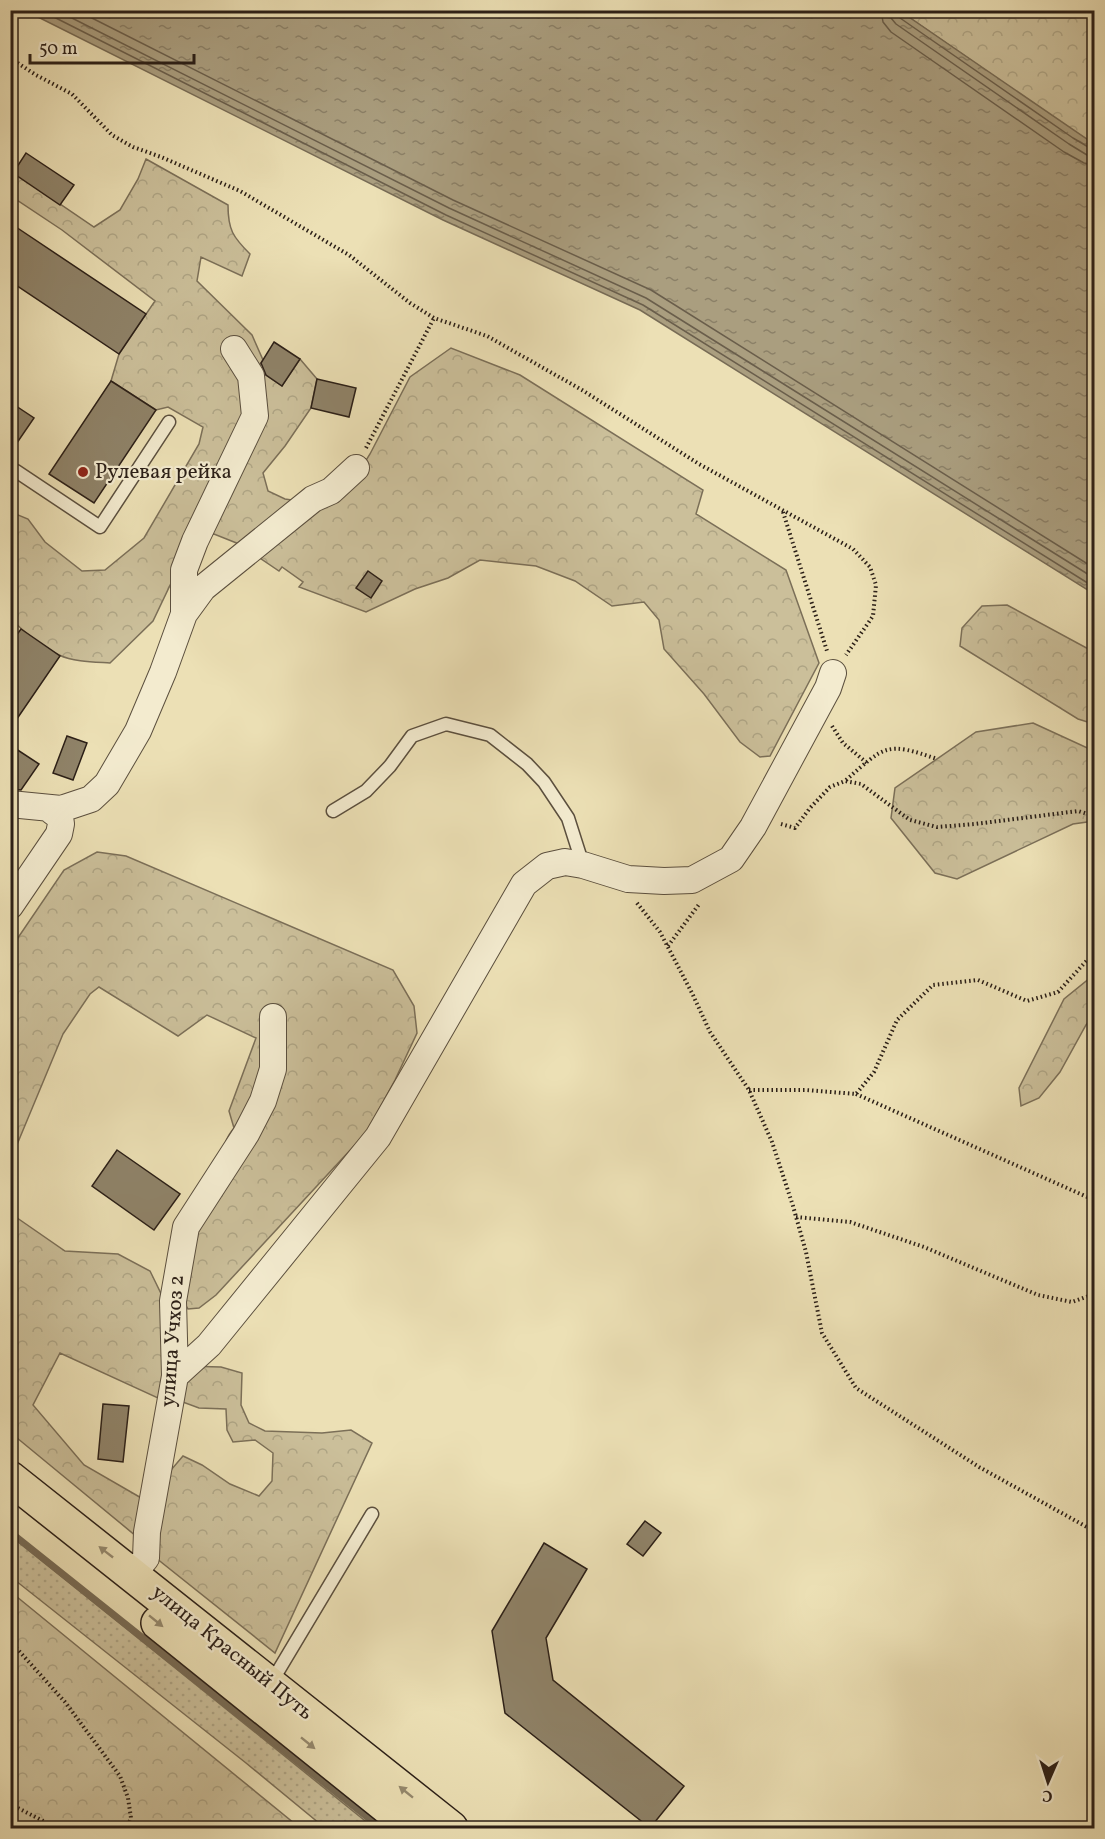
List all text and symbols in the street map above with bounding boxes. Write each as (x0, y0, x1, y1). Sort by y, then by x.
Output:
scale bar (30, 27, 194, 65)
text: 50 m (39, 37, 78, 62)
place label: Рулевая рейка (95, 458, 232, 487)
marker: Рулевая рейка (76, 465, 90, 479)
street label: улица Учхоз 2 (154, 1274, 192, 1408)
one-way arrow (98, 1547, 113, 1559)
street label: улица Красный Путь (145, 1579, 319, 1727)
one-way arrow (148, 1615, 163, 1627)
one-way arrow (300, 1737, 315, 1749)
north arrow (1018, 1752, 1078, 1812)
text: С (1042, 1784, 1053, 1806)
one-way arrow (398, 1785, 414, 1798)

